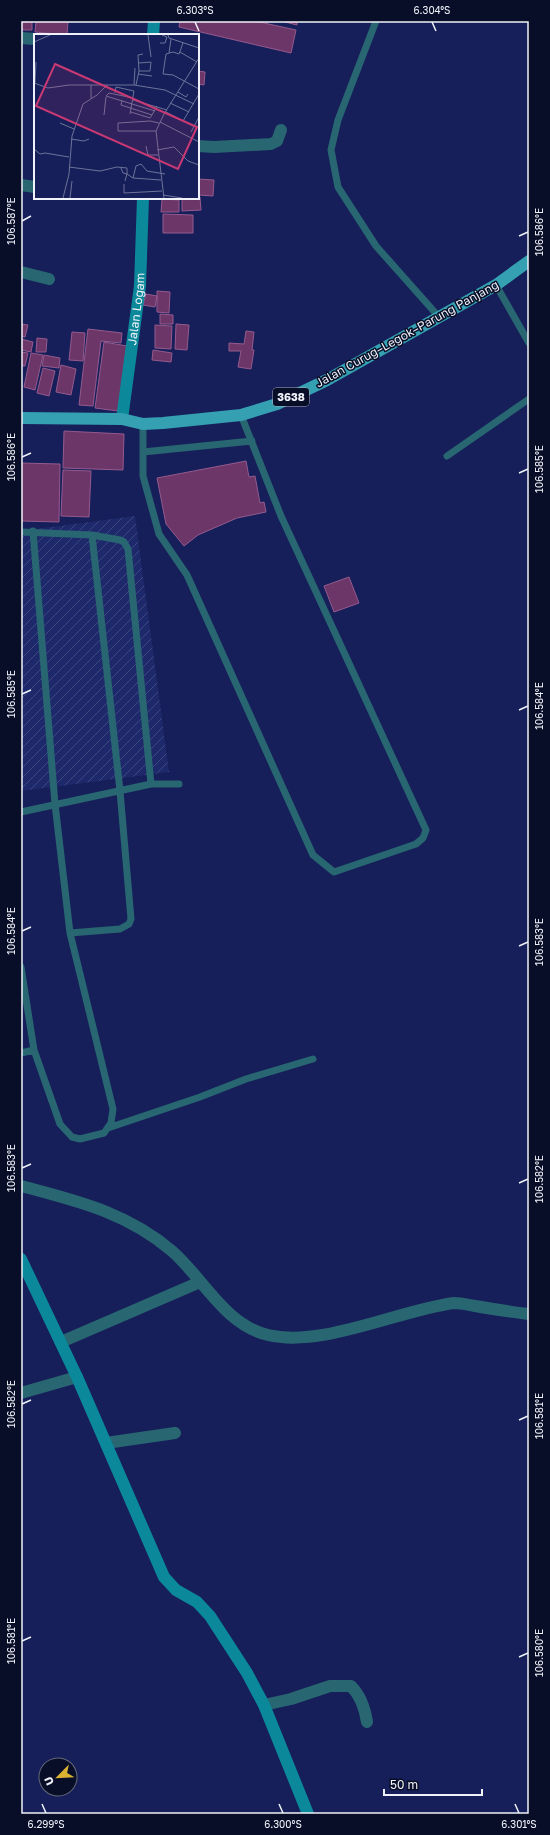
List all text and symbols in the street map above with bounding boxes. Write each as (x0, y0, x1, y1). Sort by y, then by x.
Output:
text: 6.303°S (176, 4, 214, 16)
text: 6.304°S (414, 4, 451, 16)
inset map (34, 34, 199, 199)
text: 106.587°E (5, 197, 17, 245)
text: 106.586°E (533, 208, 545, 256)
street label: Jalan Logam (124, 272, 147, 346)
street label: Jalan Curug–Legok–Parung Panjang (312, 277, 501, 390)
road number: 3638 (273, 388, 309, 406)
text: 106.586°E (5, 433, 17, 481)
text: 106.585°E (533, 445, 545, 493)
text: 106.585°E (5, 670, 17, 718)
text: 106.584°E (533, 682, 545, 730)
text: 106.584°E (5, 907, 17, 955)
text: 106.583°E (533, 918, 545, 966)
text: 106.583°E (5, 1144, 17, 1192)
text: 106.582°E (533, 1155, 545, 1203)
text: 106.582°E (5, 1380, 17, 1428)
text: 106.581°E (533, 1393, 545, 1439)
text: 106.581°E (5, 1618, 17, 1664)
text: 106.580°E (533, 1629, 545, 1677)
north arrow (38, 1757, 78, 1797)
scale bar (384, 1771, 482, 1797)
text: U (41, 1775, 56, 1788)
text: 50 m (390, 1777, 418, 1792)
text: 6.299°S (27, 1818, 65, 1830)
text: 6.300°S (264, 1818, 302, 1830)
text: 6.301°S (501, 1818, 537, 1830)

